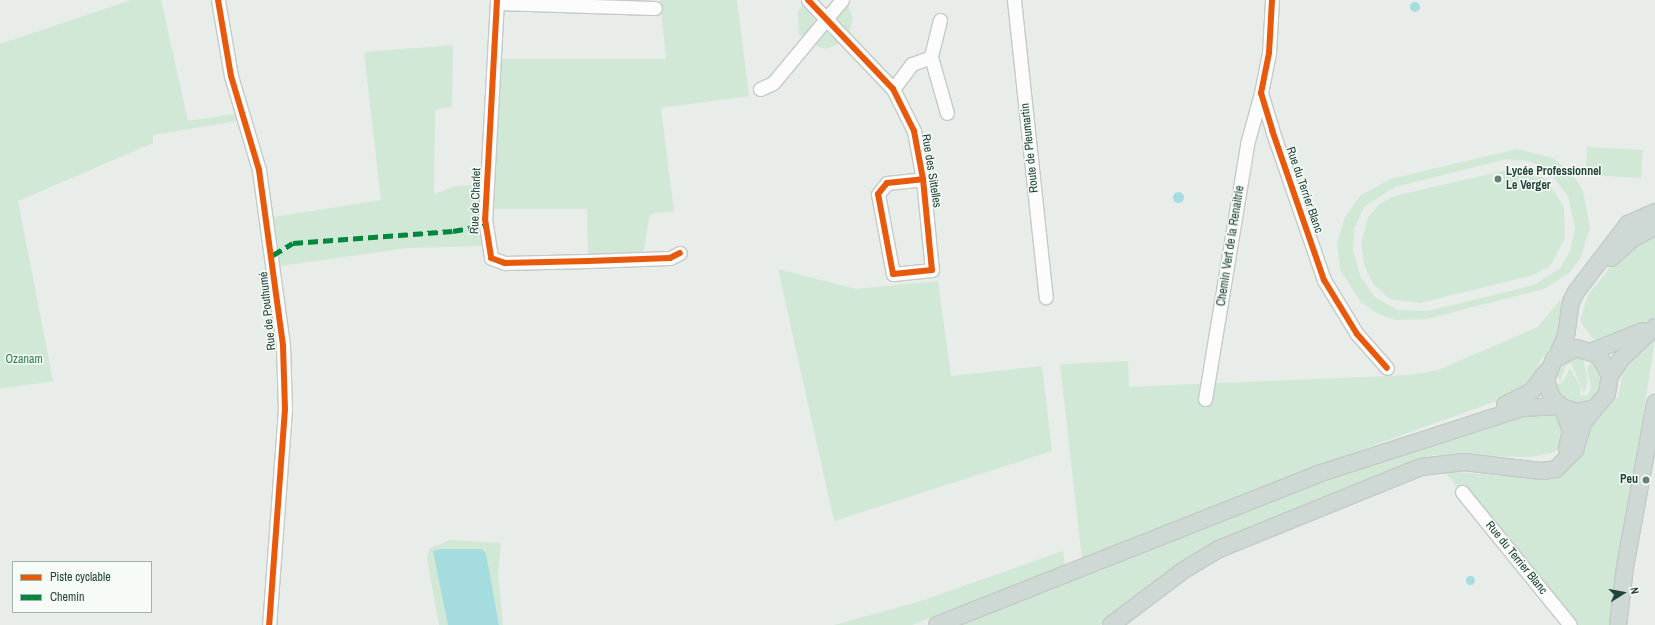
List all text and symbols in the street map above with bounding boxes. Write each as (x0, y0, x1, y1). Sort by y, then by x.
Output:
street label: Route de Pleumartin (1018, 102, 1042, 194)
street label: Rue des Sittelles (918, 133, 944, 209)
street label: Rue du Terrier Blanc (1283, 145, 1325, 235)
place label: Lycée Professionnel Le Verger (1506, 165, 1601, 193)
street label: Rue de Charlet (468, 168, 484, 234)
marker: Lycée Professionnel Le Verger (1493, 174, 1503, 184)
street label: Chemin Vert de la Renaitrie (1214, 185, 1248, 307)
street label: Rue de Pouthumé (257, 271, 279, 351)
park label: Ozanam (5, 353, 43, 367)
place label: Peu (1620, 473, 1638, 487)
marker: Peu (1641, 475, 1651, 485)
street label: Rue du Terrier Blanc (1482, 518, 1550, 598)
legend (12, 561, 152, 613)
text: Piste cyclable (50, 569, 111, 585)
north arrow (1603, 573, 1643, 613)
text: N (1627, 586, 1642, 595)
text: Chemin (50, 589, 84, 605)

